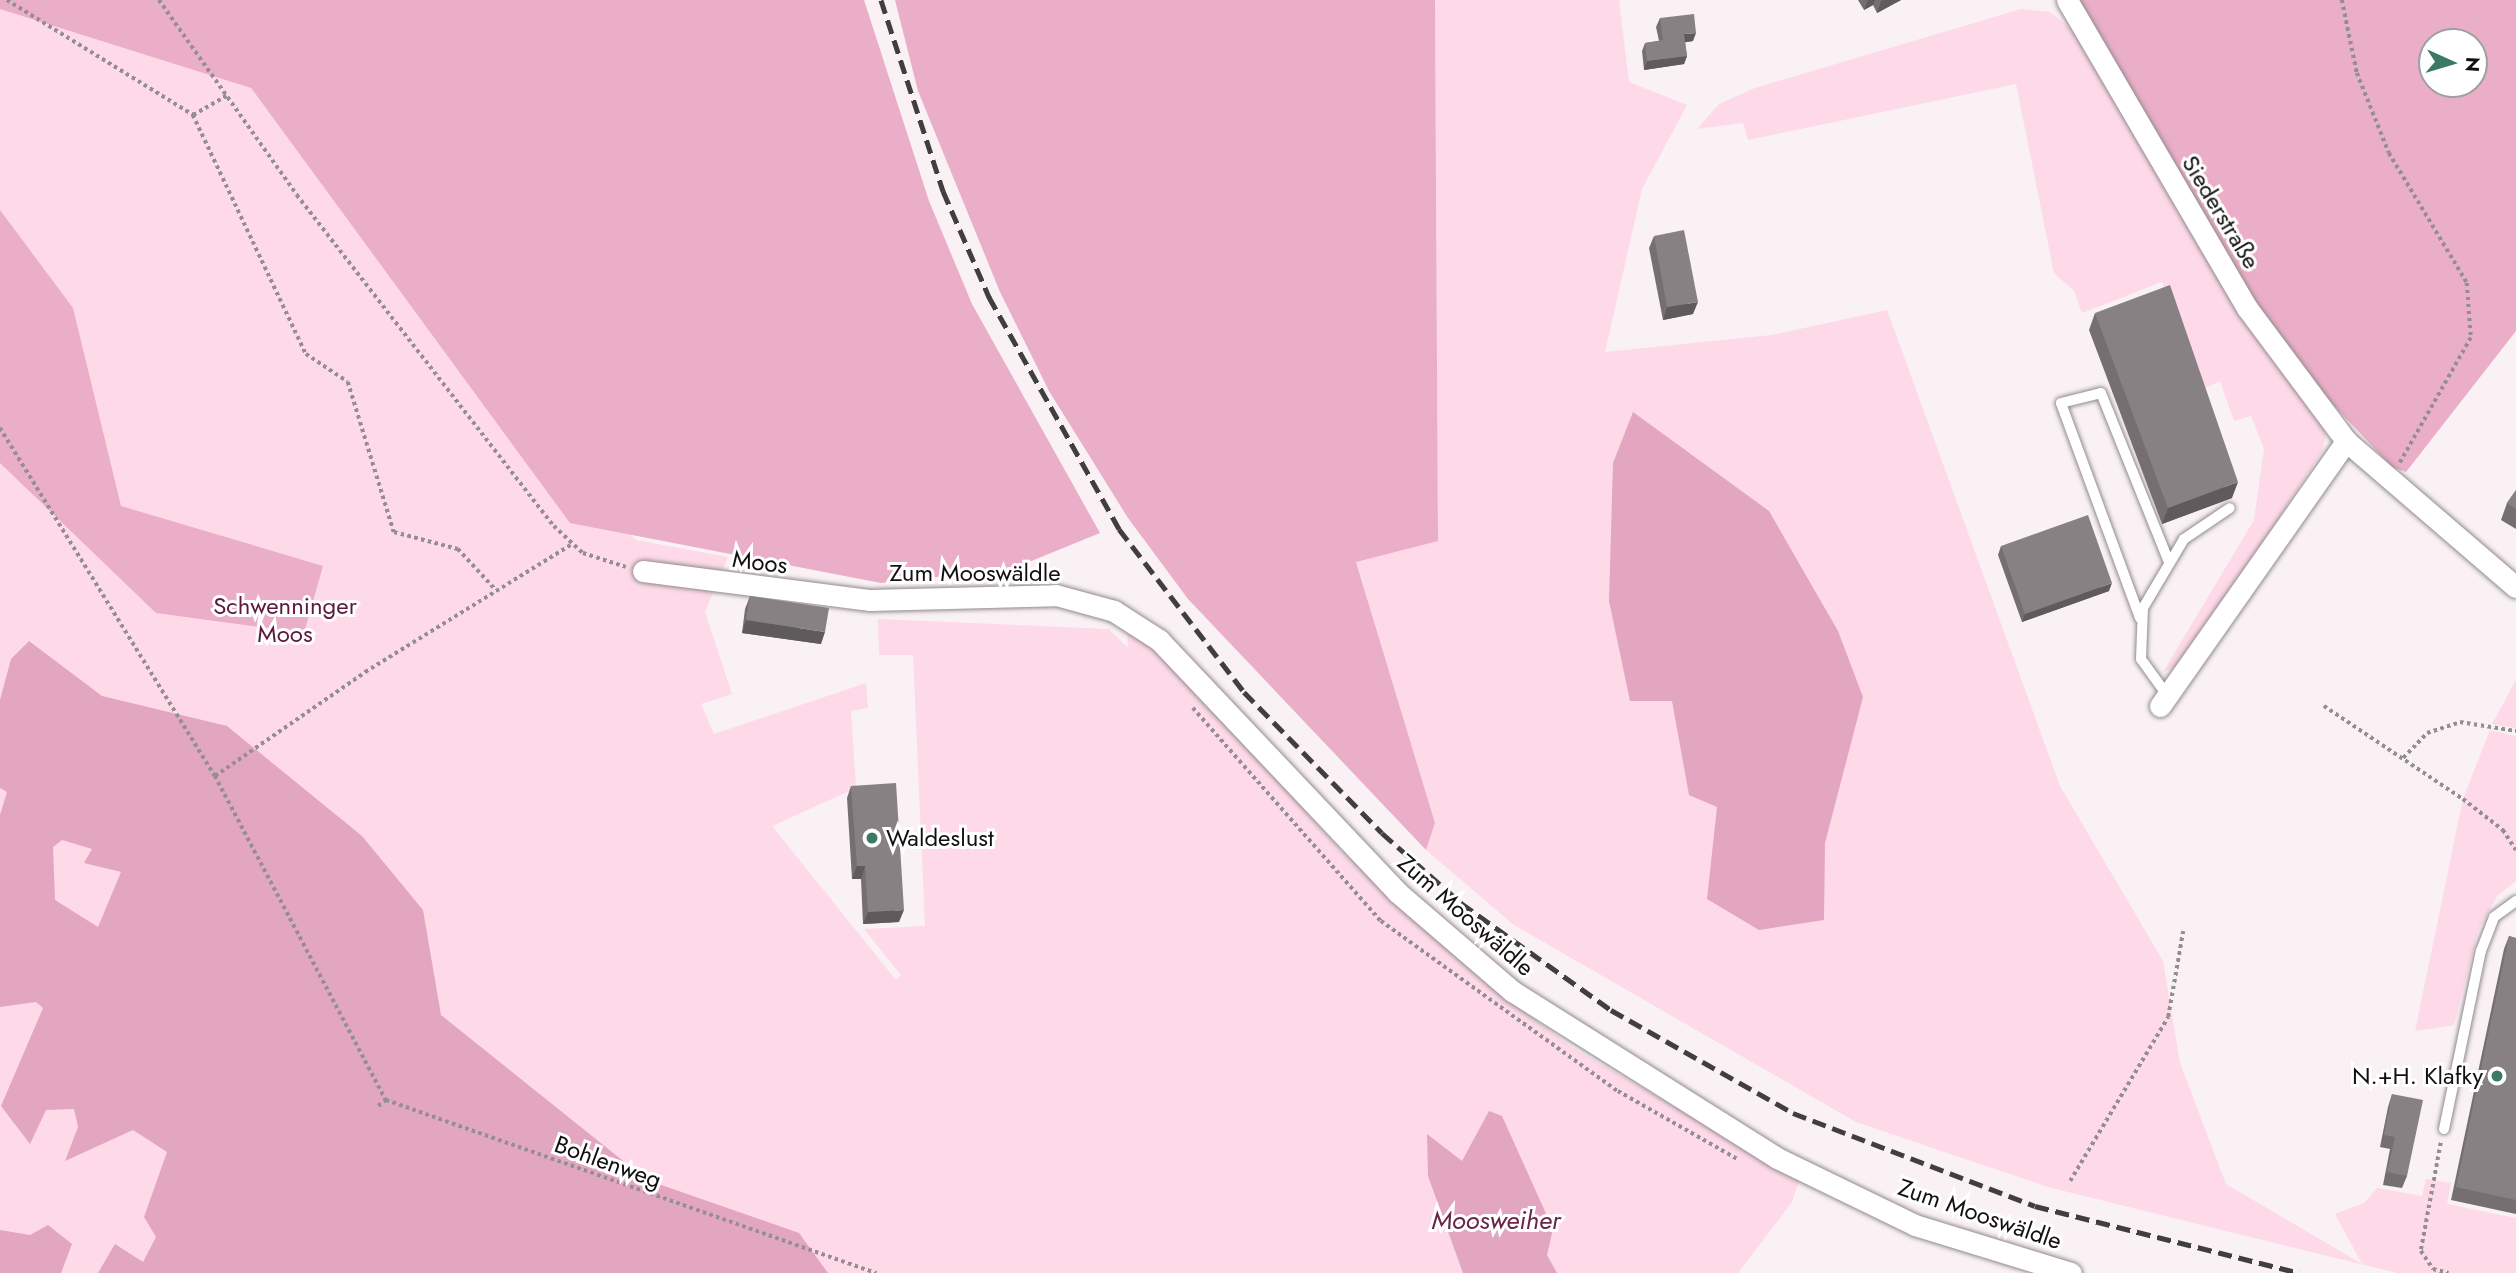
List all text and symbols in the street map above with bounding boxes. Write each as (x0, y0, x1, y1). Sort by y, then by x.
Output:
north arrow (2418, 28, 2488, 98)
text: N (2458, 56, 2486, 73)
street label: Siederstraße (2176, 150, 2266, 274)
street label: Moos (731, 544, 789, 580)
street label: Zum Mooswäldle (889, 559, 1061, 587)
park label: Schwenninger Moos (213, 592, 357, 648)
place label: Waldeslust (886, 824, 994, 852)
marker: Waldeslust (864, 830, 880, 846)
street label: Zum Mooswäldle (1392, 848, 1540, 982)
place label: N.+H. Klafky (2352, 1062, 2483, 1090)
marker: N.+H. Klafky (2489, 1068, 2505, 1084)
street label: Bohlenweg (551, 1129, 665, 1195)
street label: Zum Mooswäldle (1894, 1173, 2066, 1255)
water label: Moosweiher (1431, 1205, 1561, 1237)

